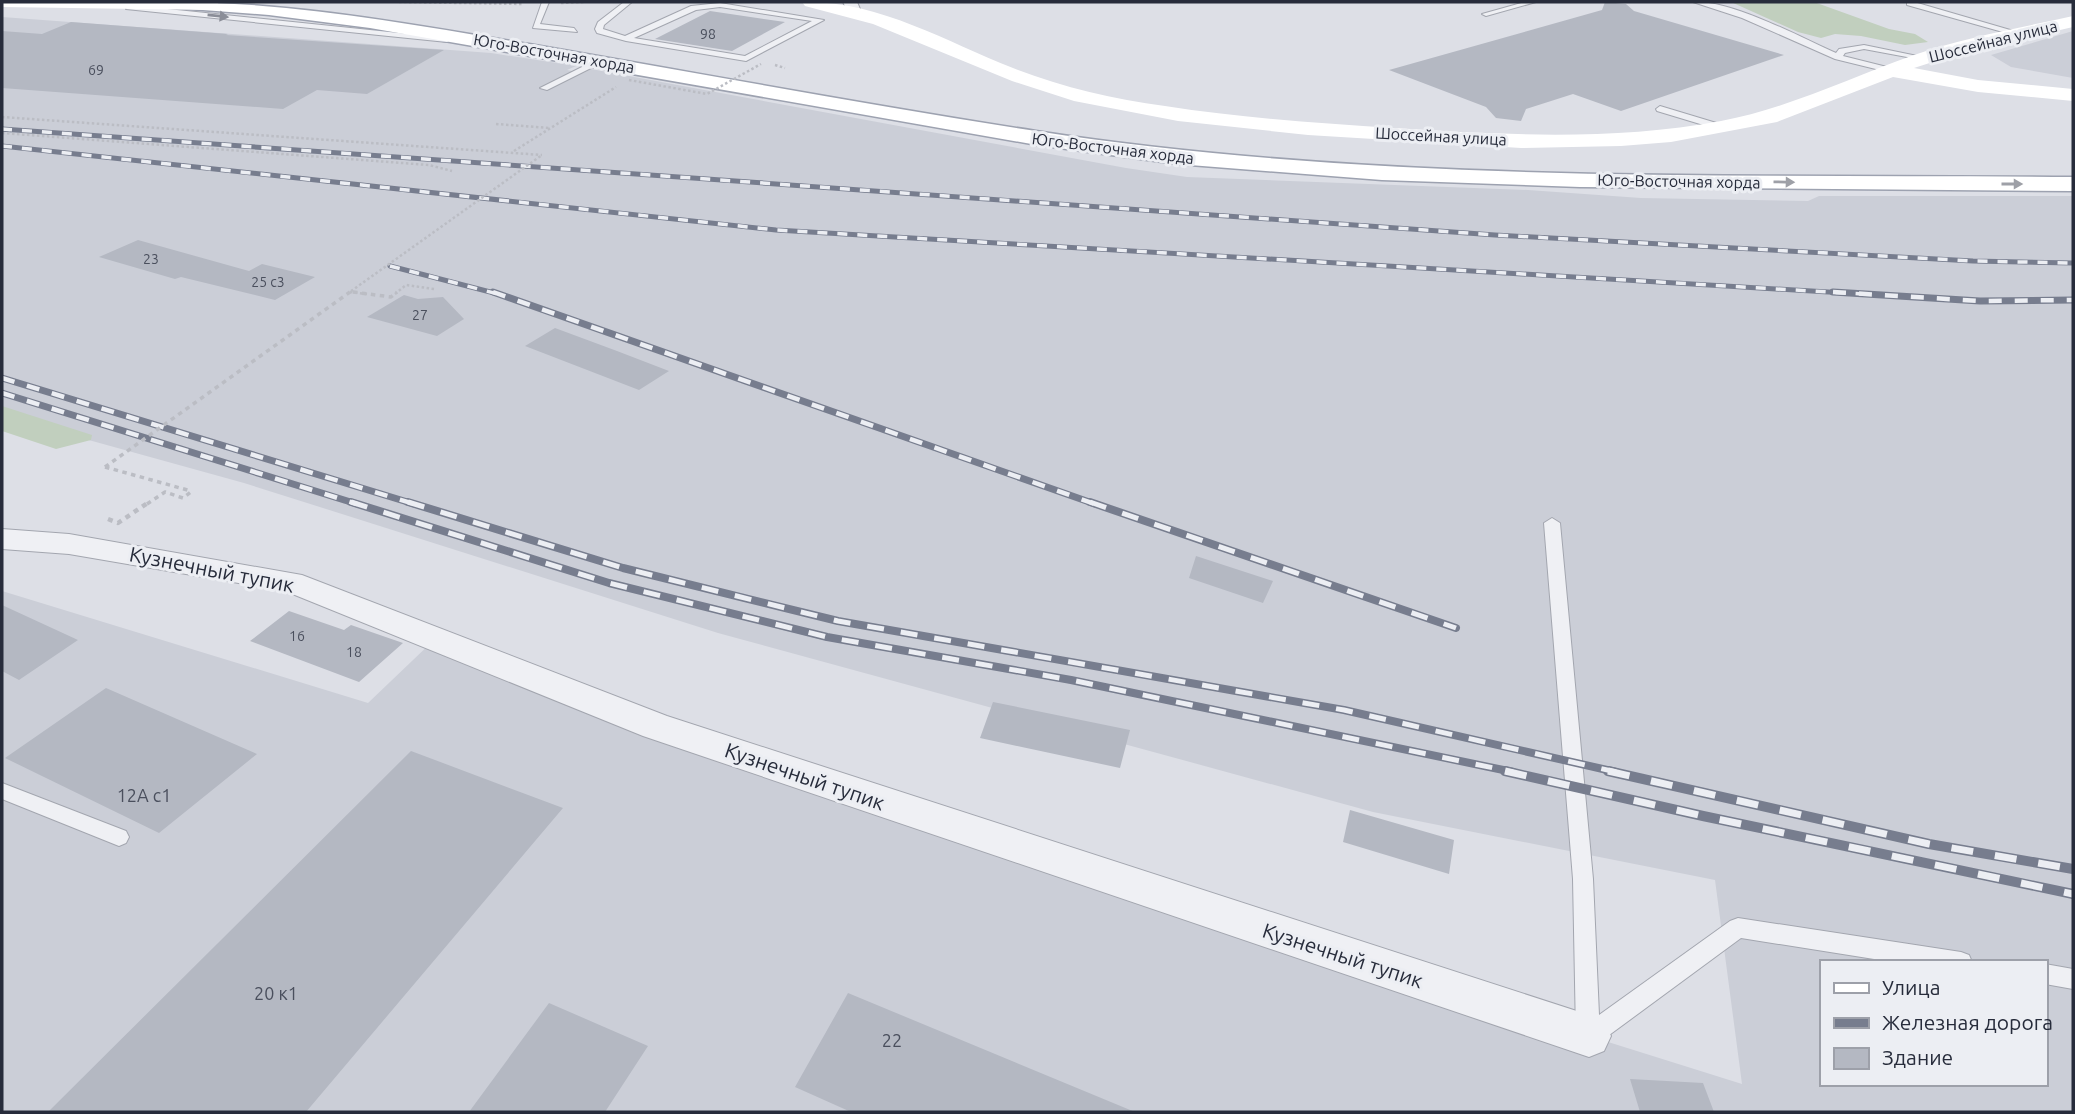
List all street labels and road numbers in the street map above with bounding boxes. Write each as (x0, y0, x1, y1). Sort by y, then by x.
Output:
street label: Шоссейная улица (1927, 16, 2059, 66)
street label: Юго-Восточная хорда (472, 30, 636, 76)
street label: Шоссейная улица (1375, 124, 1507, 148)
street label: Юго-Восточная хорда (1031, 129, 1195, 167)
street label: Юго-Восточная хорда (1597, 171, 1761, 191)
street label: Кузнечный тупик (128, 541, 297, 597)
street label: Кузнечный тупик (722, 737, 888, 815)
street label: Кузнечный тупик (1260, 918, 1426, 992)

